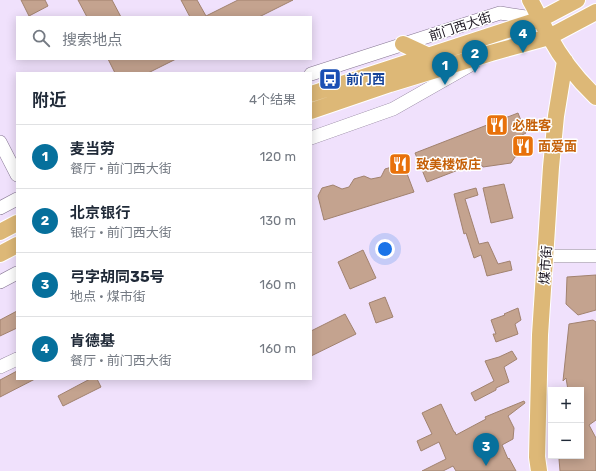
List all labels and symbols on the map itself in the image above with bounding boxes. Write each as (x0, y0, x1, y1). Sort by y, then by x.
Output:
street label: 前门西大街 (427, 9, 493, 44)
pin: 4 (510, 20, 536, 53)
pin: 2 (462, 40, 488, 73)
pin: 1 (432, 52, 458, 85)
bus stop icon: 前门西 (317, 66, 343, 92)
place label: 前门西 (346, 72, 385, 87)
restaurant icon: 必胜客 (484, 112, 510, 138)
place label: 必胜客 (512, 118, 551, 133)
restaurant icon: 面爱面 (510, 133, 536, 159)
place label: 面爱面 (538, 139, 577, 154)
restaurant icon: 致美楼饭庄 (387, 151, 413, 177)
place label: 致美楼饭庄 (416, 157, 481, 172)
your location (375, 239, 395, 259)
street label: 煤市街 (537, 245, 554, 285)
pin: 3 (473, 433, 499, 466)

